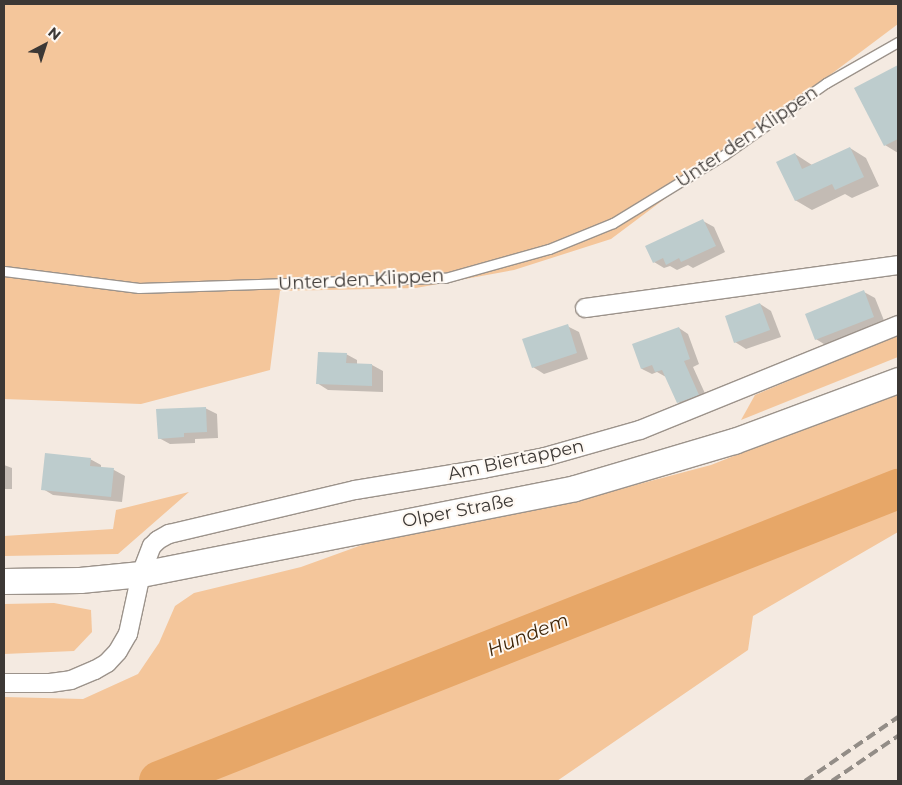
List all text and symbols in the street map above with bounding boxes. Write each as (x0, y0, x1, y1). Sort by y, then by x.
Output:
north arrow (20, 20, 70, 70)
text: N (45, 23, 65, 44)
street label: Unter den Klippen (672, 82, 822, 192)
street label: Unter den Klippen (278, 265, 444, 295)
street label: Am Biertappen (446, 435, 586, 485)
street label: Olper Straße (400, 490, 516, 532)
water label: Hundem (484, 608, 572, 662)

